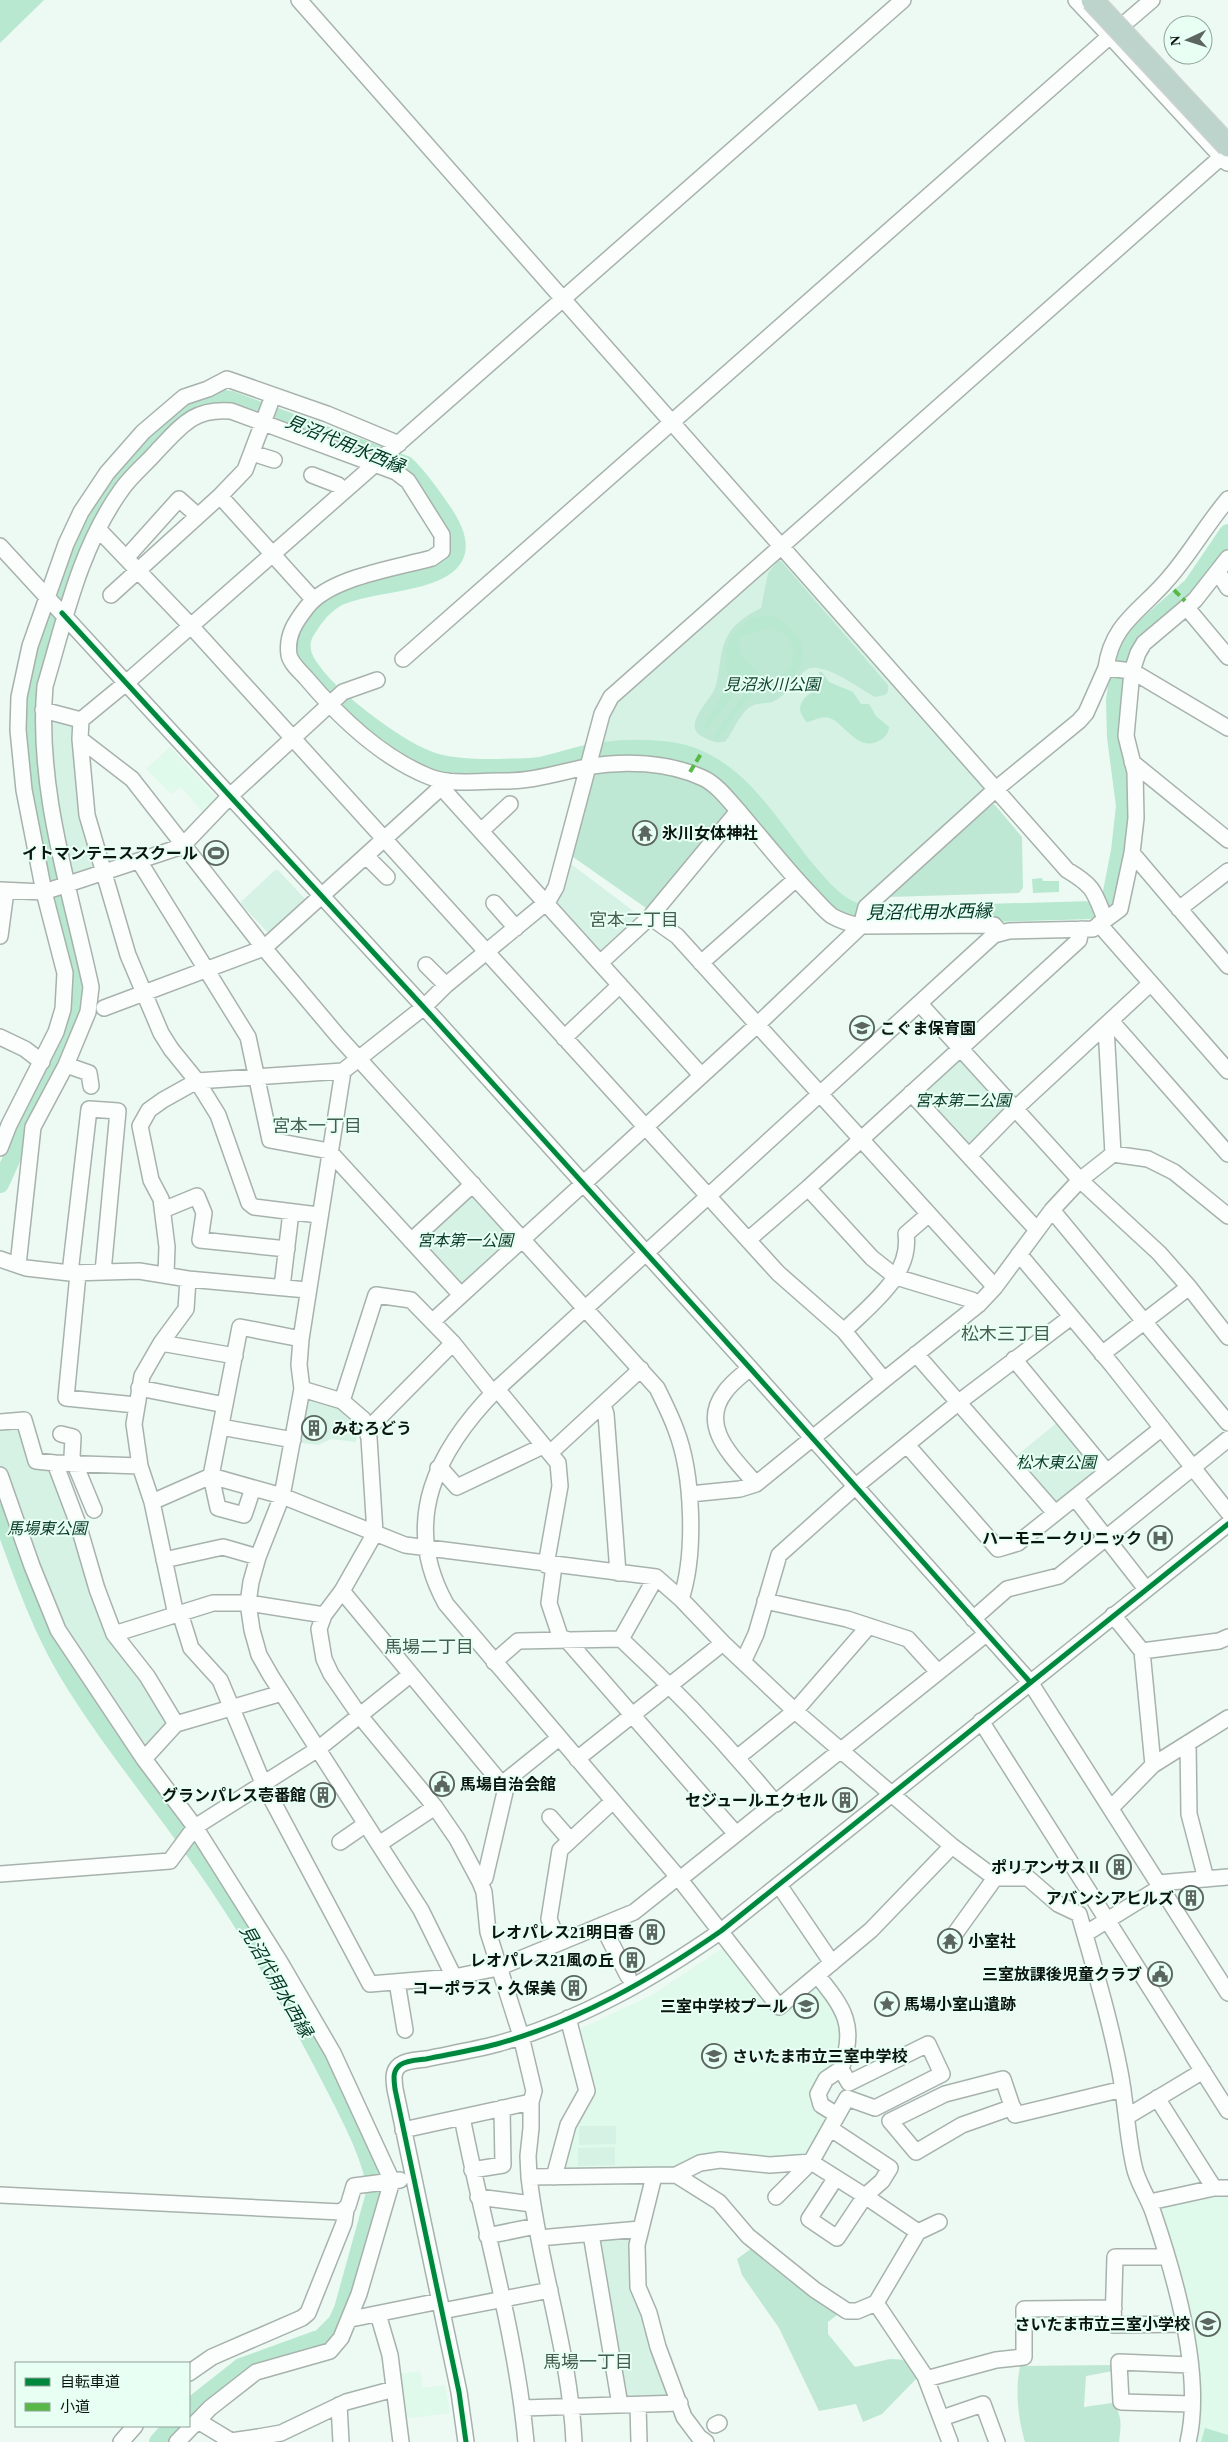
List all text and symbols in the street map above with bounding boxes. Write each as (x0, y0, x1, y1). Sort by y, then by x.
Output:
north arrow (1163, 15, 1213, 65)
text: N (1168, 35, 1183, 46)
water label: 見沼代用水西縁 (283, 411, 409, 478)
park label: 見沼氷川公園 (724, 676, 822, 693)
temple icon: 氷川女体神社 (632, 820, 658, 846)
place label: 氷川女体神社 (662, 824, 758, 842)
sports icon: イトマンテニススクール (203, 840, 229, 866)
place label: イトマンテニススクール (22, 845, 198, 862)
water label: 見沼代用水西縁 (866, 901, 994, 923)
district label: 宮本二丁目 (589, 910, 679, 930)
school or university icon: こぐま保育園 (849, 1015, 875, 1041)
place label: こぐま保育園 (880, 1020, 976, 1037)
park label: 宮本第二公園 (915, 1092, 1013, 1109)
district label: 宮本一丁目 (272, 1116, 362, 1136)
park label: 宮本第一公園 (417, 1232, 515, 1249)
district label: 松木三丁目 (961, 1324, 1051, 1344)
building icon: みむろどう (301, 1415, 327, 1441)
place label: みむろどう (332, 1420, 412, 1437)
park label: 松木東公園 (1016, 1454, 1098, 1471)
park label: 馬場東公園 (7, 1520, 89, 1537)
hospital icon: ハーモニークリニック (1147, 1525, 1173, 1551)
place label: ハーモニークリニック (982, 1530, 1142, 1547)
district label: 馬場二丁目 (384, 1637, 474, 1657)
public building icon: 馬場自治会館 (429, 1771, 455, 1797)
place label: 馬場自治会館 (460, 1776, 556, 1793)
building icon: グランパレス壱番館 (310, 1782, 336, 1808)
place label: グランパレス壱番館 (162, 1786, 306, 1804)
building icon: セジュールエクセル (832, 1787, 858, 1813)
place label: セジュールエクセル (685, 1792, 828, 1809)
building icon: ポリアンサスⅡ (1106, 1854, 1132, 1880)
place label: ポリアンサスⅡ (991, 1859, 1102, 1876)
building icon: アバンシアヒルズ (1178, 1885, 1204, 1911)
place label: アバンシアヒルズ (1046, 1890, 1174, 1907)
building icon: レオパレス21明日香 (639, 1919, 665, 1945)
water label: 見沼代用水西縁 (236, 1921, 317, 2042)
place label: レオパレス21明日香 (490, 1924, 634, 1941)
temple icon: 小室社 (937, 1928, 963, 1954)
place label: 小室社 (968, 1932, 1016, 1950)
building icon: レオパレス21風の丘 (619, 1947, 645, 1973)
place label: レオパレス21風の丘 (470, 1952, 614, 1969)
public building icon: 三室放課後児童クラブ (1147, 1961, 1173, 1987)
place label: 三室放課後児童クラブ (982, 1966, 1142, 1983)
building icon: コーポラス・久保美 (561, 1975, 587, 2001)
place label: コーポラス・久保美 (412, 1980, 556, 1997)
place icon: 馬場小室山遺跡 (874, 1991, 900, 2017)
school or university icon: 三室中学校プール (793, 1993, 819, 2019)
place label: 馬場小室山遺跡 (904, 1996, 1016, 2013)
place label: 三室中学校プール (660, 1998, 788, 2015)
school or university icon: さいたま市立三室中学校 (701, 2043, 727, 2069)
place label: さいたま市立三室中学校 (732, 2048, 908, 2065)
school or university icon: さいたま市立三室小学校 (1195, 2311, 1221, 2337)
place label: さいたま市立三室小学校 (1014, 2316, 1190, 2333)
district label: 馬場一丁目 (543, 2352, 633, 2372)
legend (15, 2362, 190, 2427)
text: 自転車道 (60, 2374, 120, 2390)
text: 小道 (60, 2399, 90, 2415)

